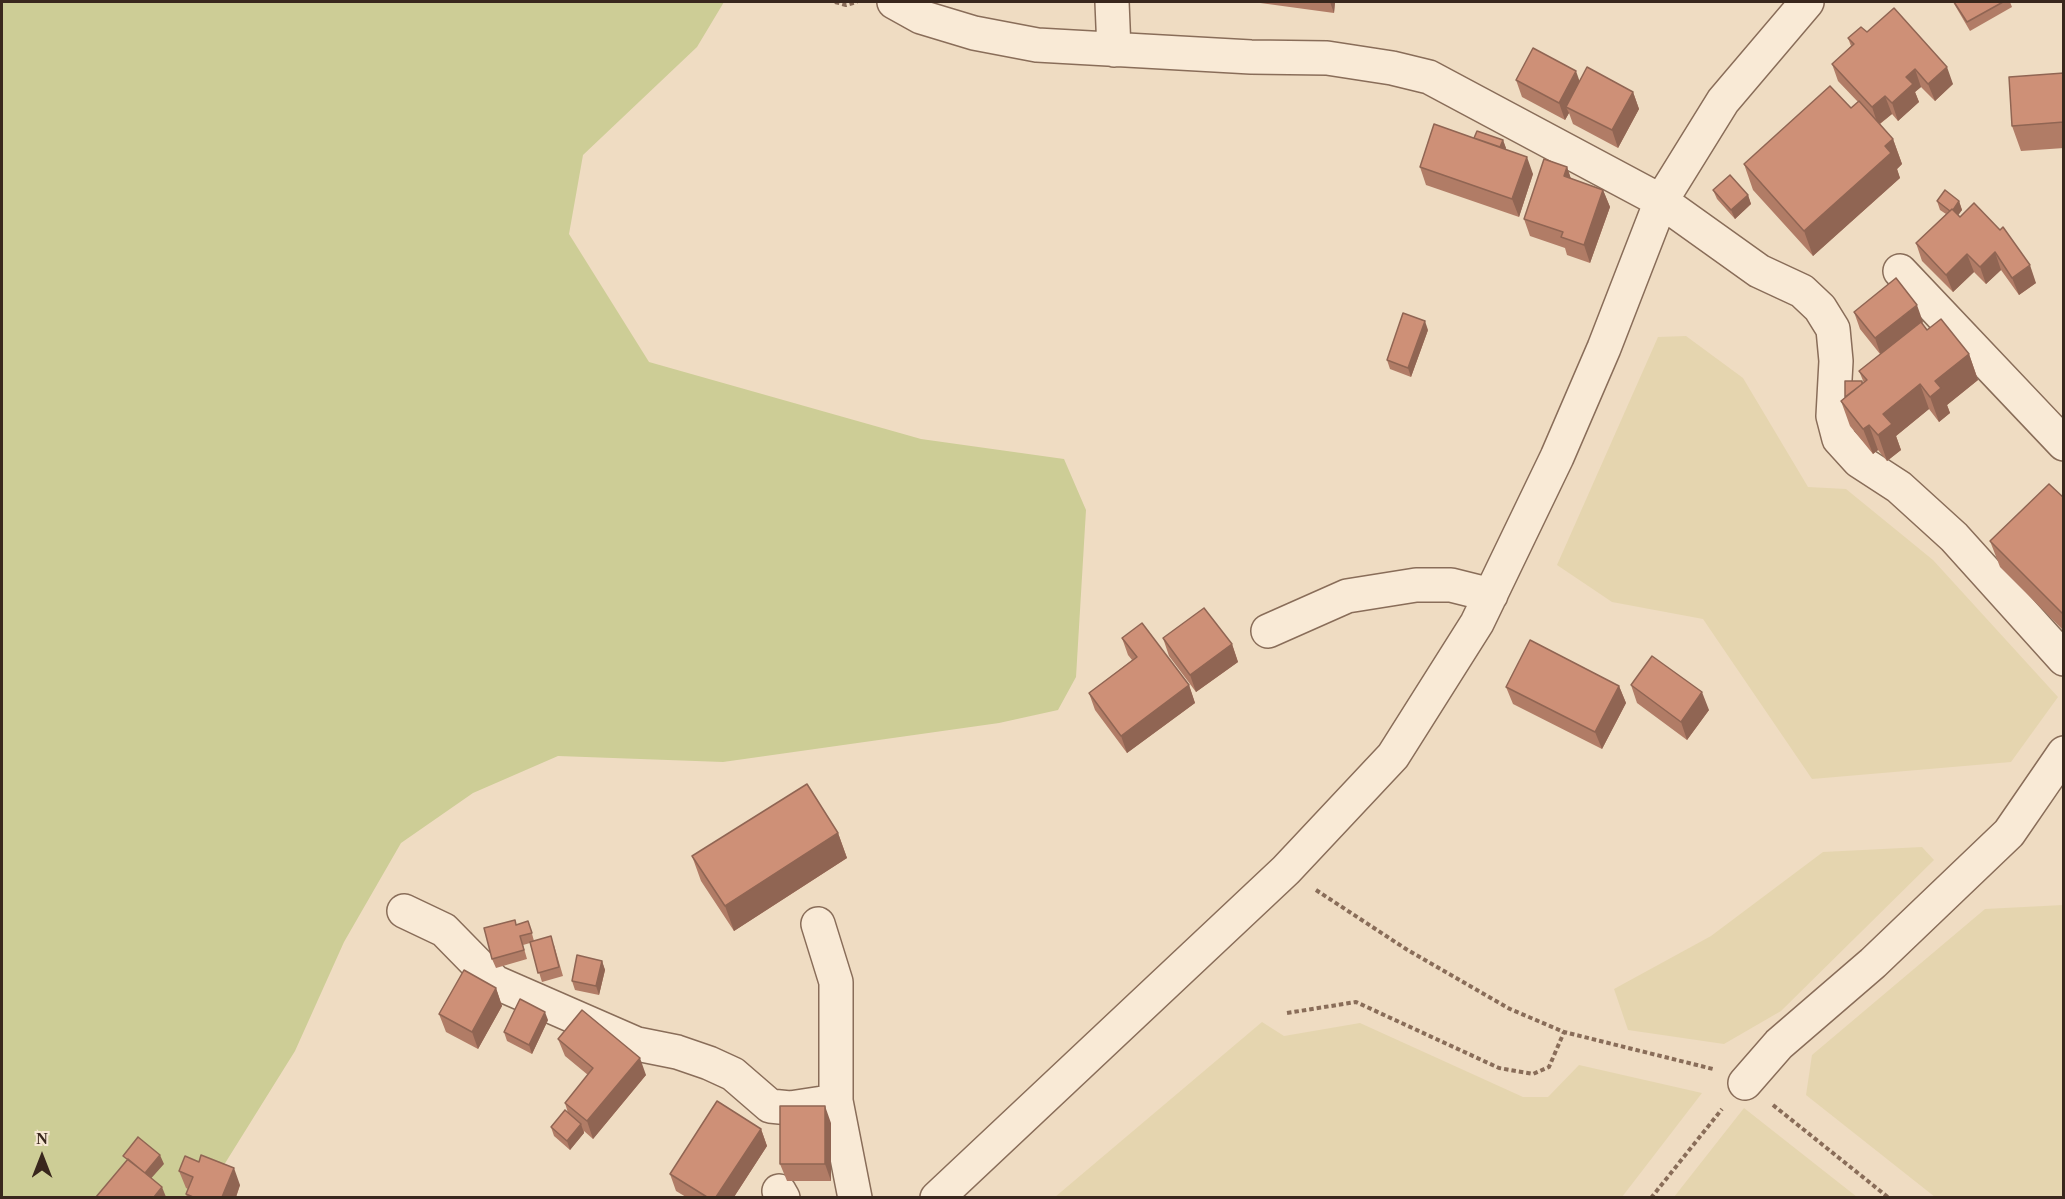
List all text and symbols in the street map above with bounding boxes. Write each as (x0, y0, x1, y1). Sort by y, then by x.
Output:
north arrow (12, 1127, 72, 1187)
text: N (36, 1130, 48, 1147)

